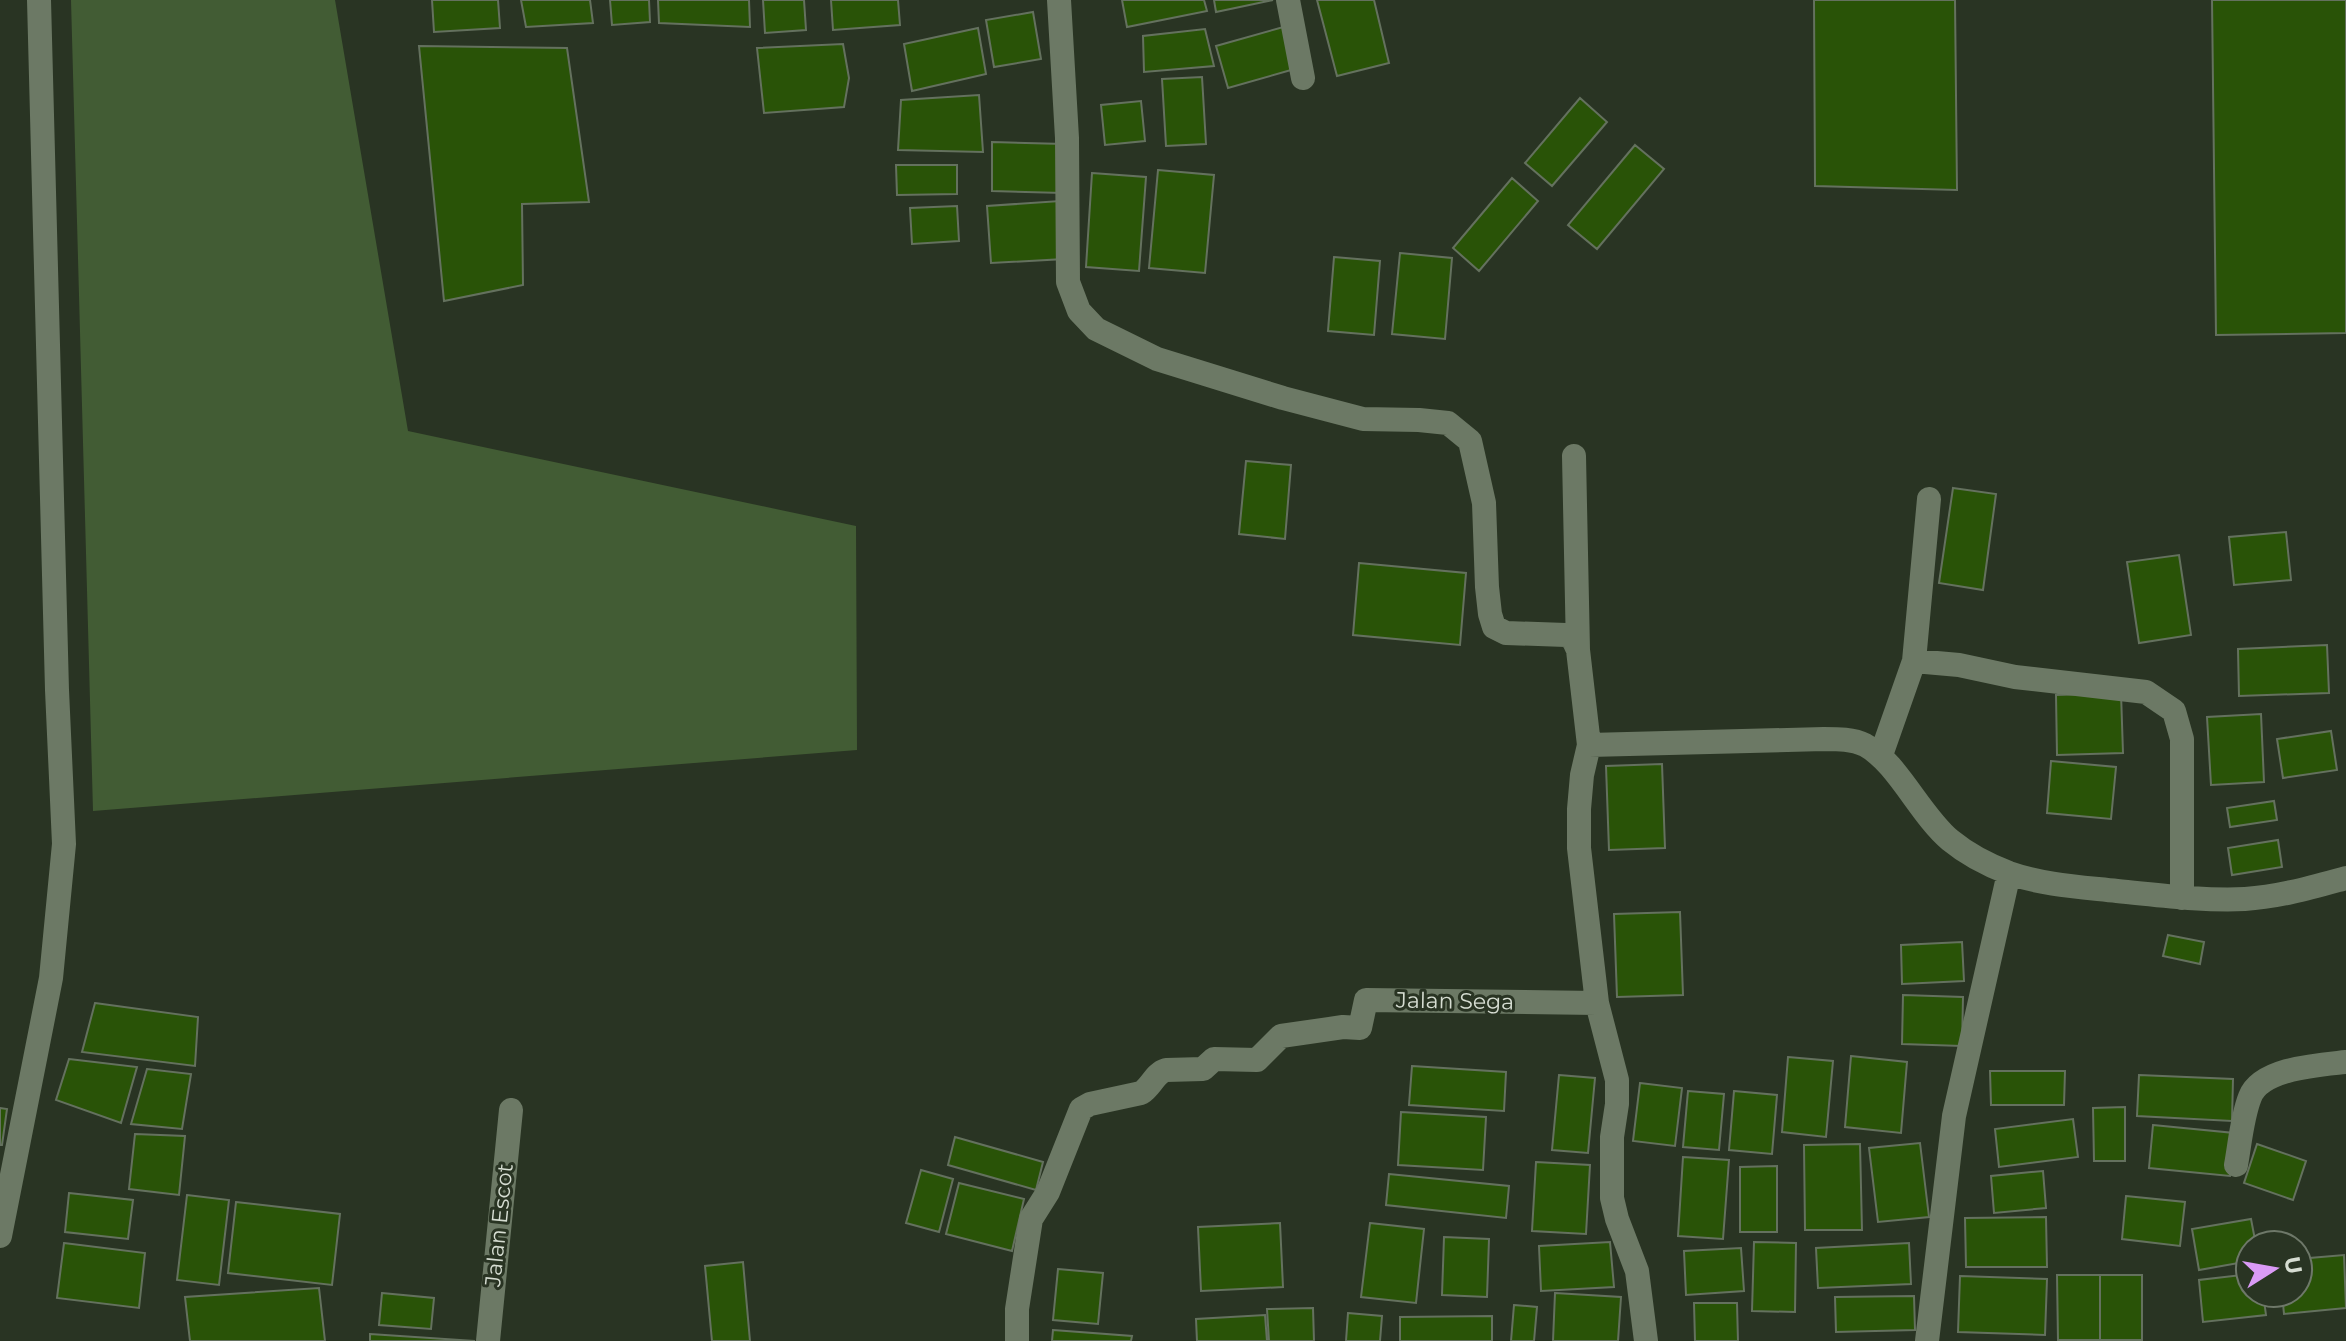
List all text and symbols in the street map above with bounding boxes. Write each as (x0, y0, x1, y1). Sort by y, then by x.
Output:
street label: Jalan Sega (1395, 986, 1514, 1016)
street label: Jalan Escot (479, 1162, 519, 1289)
north arrow (2234, 1229, 2314, 1309)
text: U (2278, 1254, 2308, 1276)

